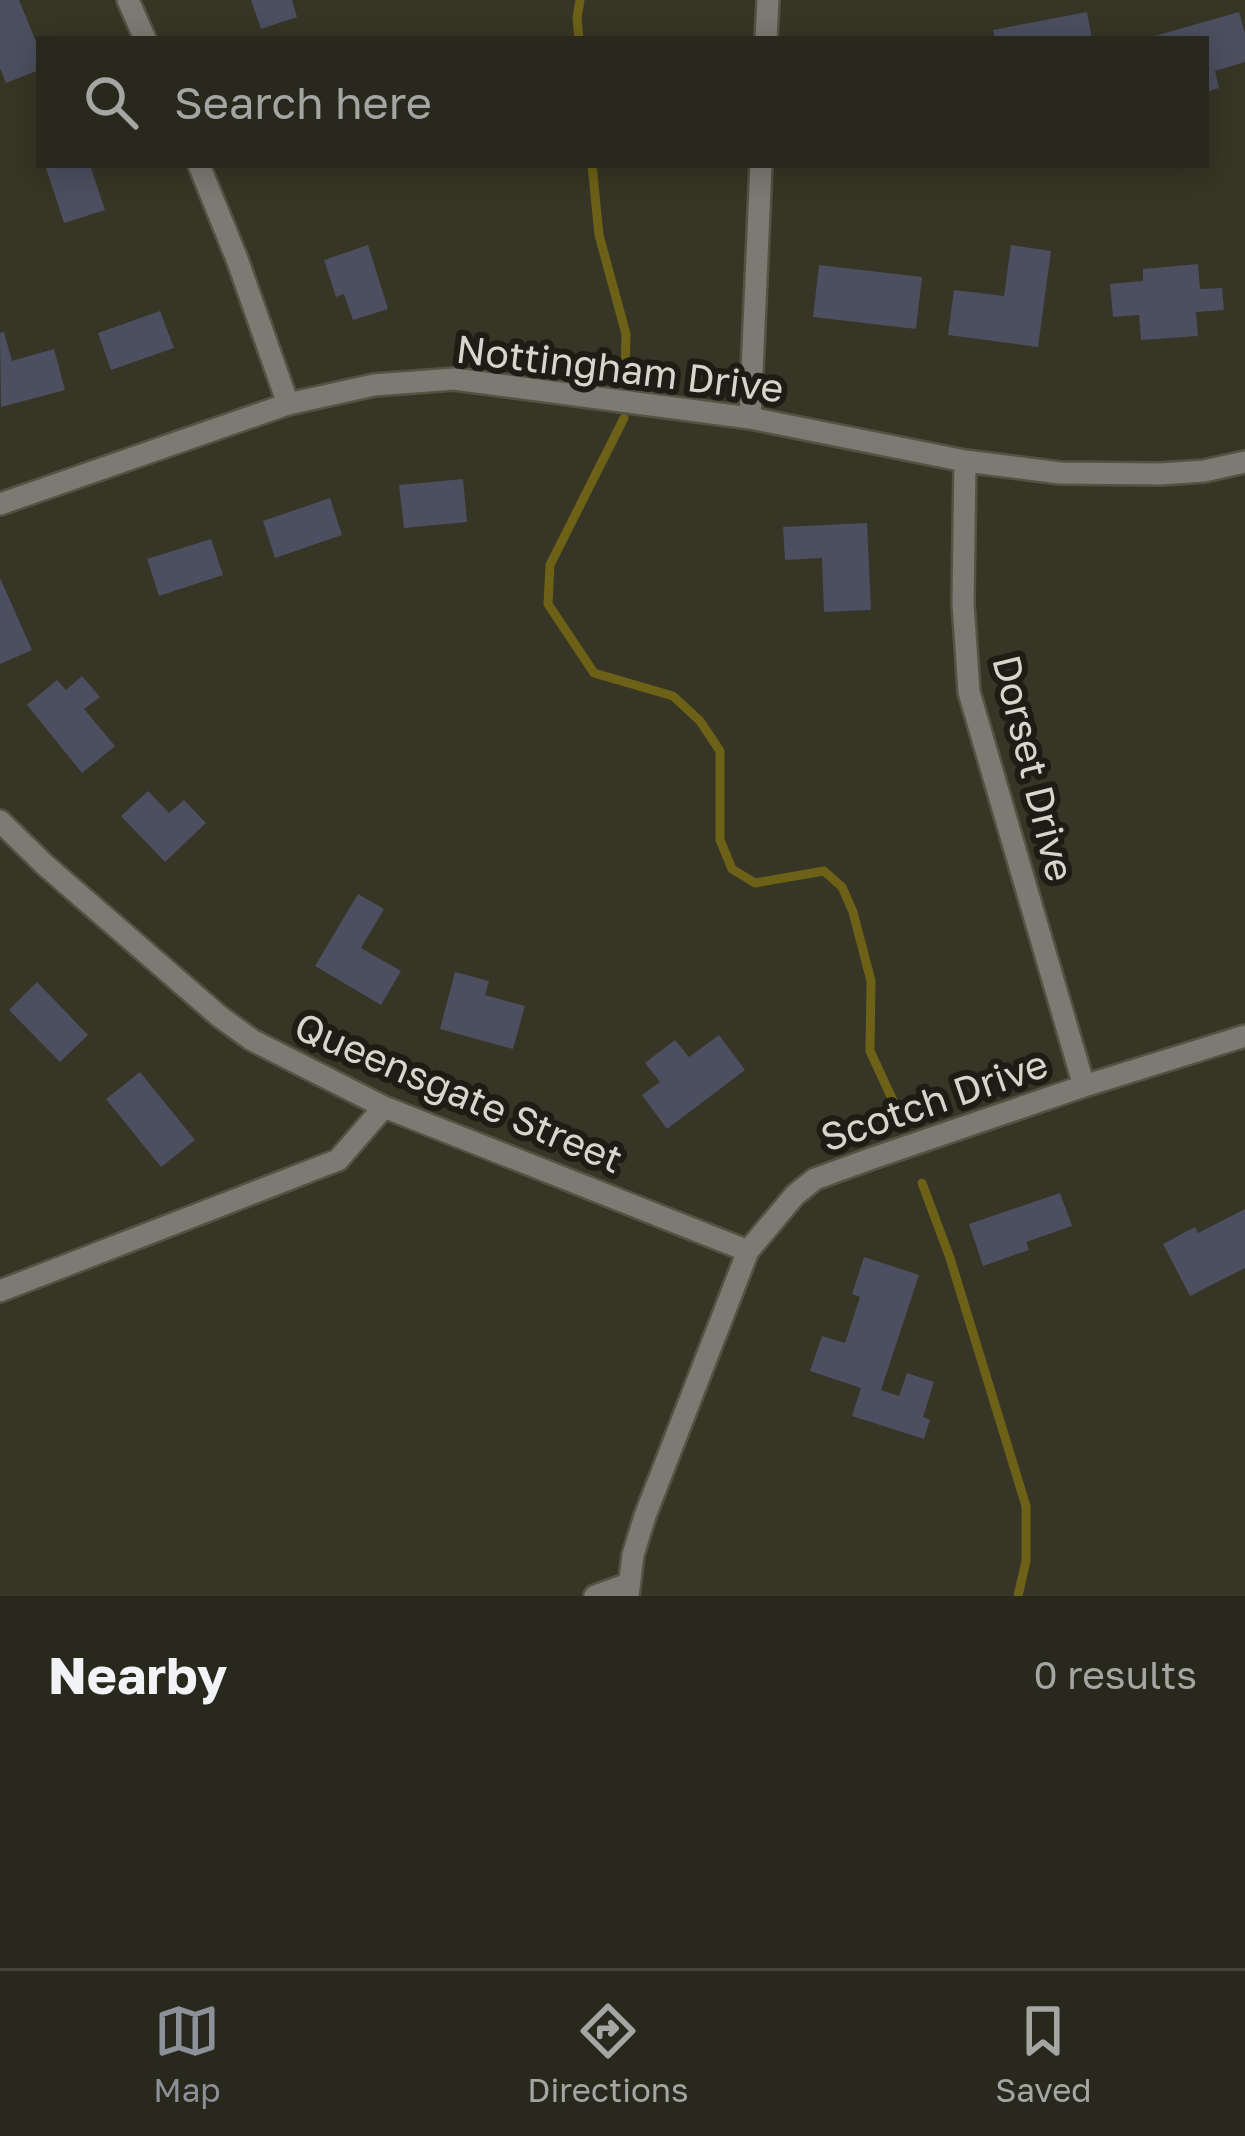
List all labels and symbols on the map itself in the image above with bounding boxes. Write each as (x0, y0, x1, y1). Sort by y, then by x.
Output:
street label: Nottingham Drive (454, 325, 786, 411)
street label: Dorset Drive (983, 650, 1085, 886)
street label: Queensgate Street (288, 1002, 630, 1182)
street label: Scotch Drive (814, 1039, 1054, 1161)

